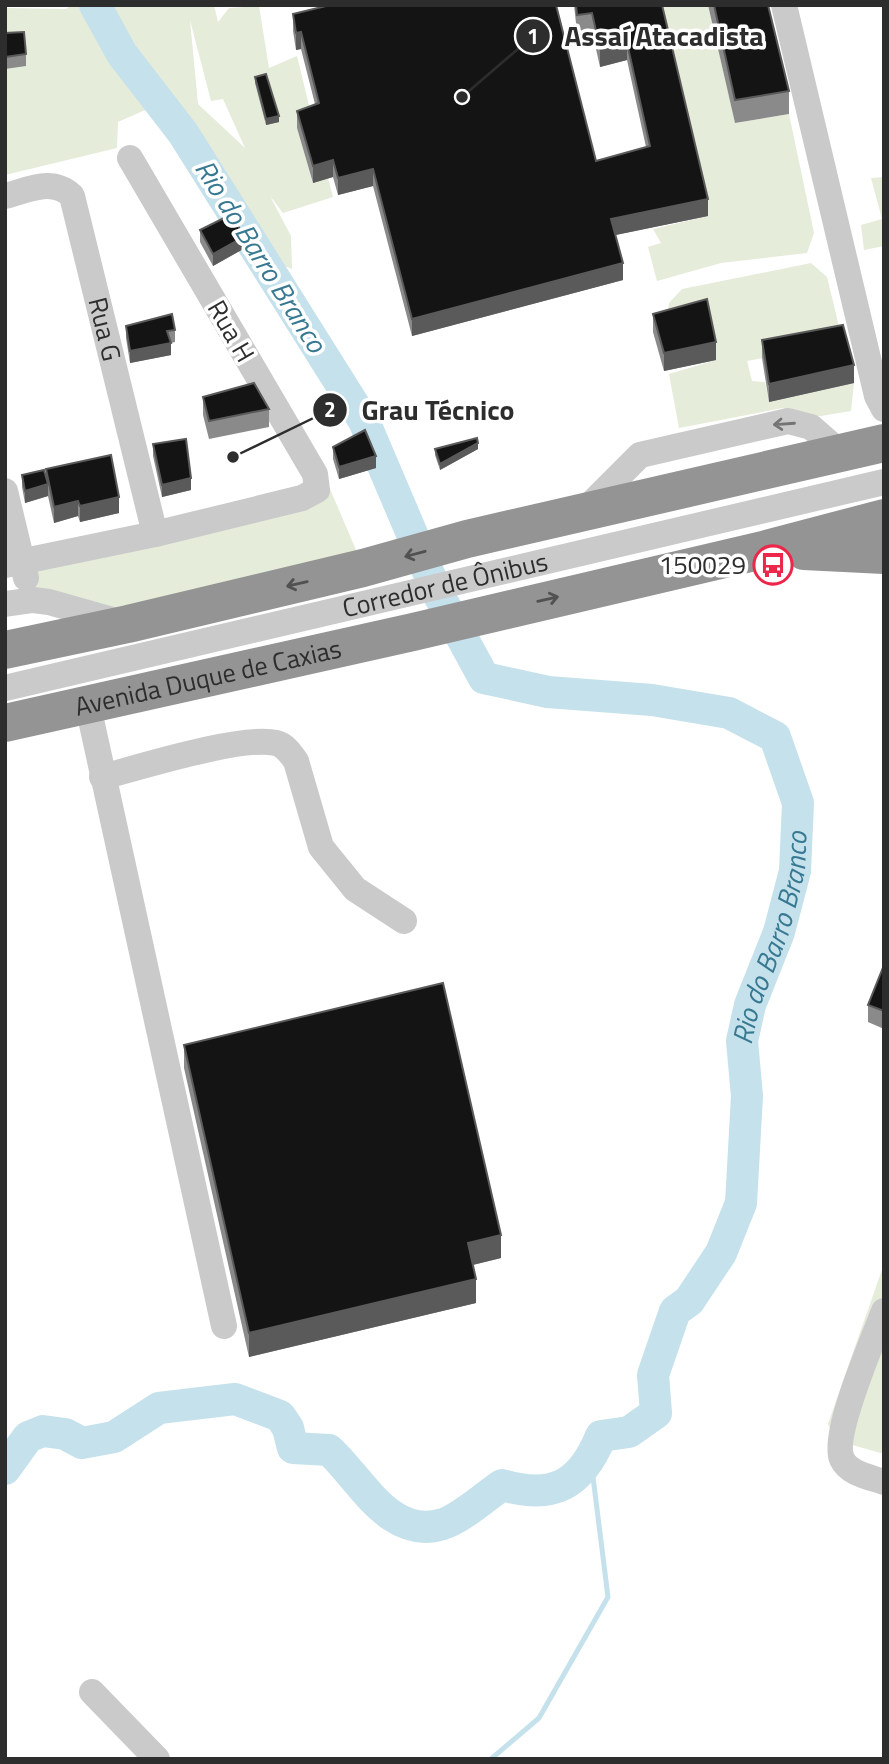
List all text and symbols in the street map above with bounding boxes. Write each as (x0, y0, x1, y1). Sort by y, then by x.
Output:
callout: Assaí Atacadista (515, 12, 778, 61)
text: Assaí Atacadista (564, 14, 764, 57)
text: 1 (527, 20, 539, 52)
water label: Rio do Barro Branco (185, 151, 339, 362)
street label: Rua H (198, 292, 265, 369)
street label: Rua G (79, 293, 132, 365)
callout: Grau Técnico (313, 386, 529, 435)
text: Grau Técnico (361, 388, 515, 431)
text: 2 (324, 393, 336, 425)
one-way arrow (773, 418, 796, 431)
street label: Corredor de Ônibus (338, 541, 552, 627)
bus stop icon: 150029 (752, 544, 794, 586)
place label: 150029 (659, 545, 746, 584)
one-way arrow (404, 548, 426, 561)
one-way arrow (286, 578, 309, 591)
one-way arrow (536, 592, 559, 605)
street label: Avenida Duque de Caxias (71, 629, 345, 726)
water label: Rio do Barro Branco (720, 829, 818, 1048)

